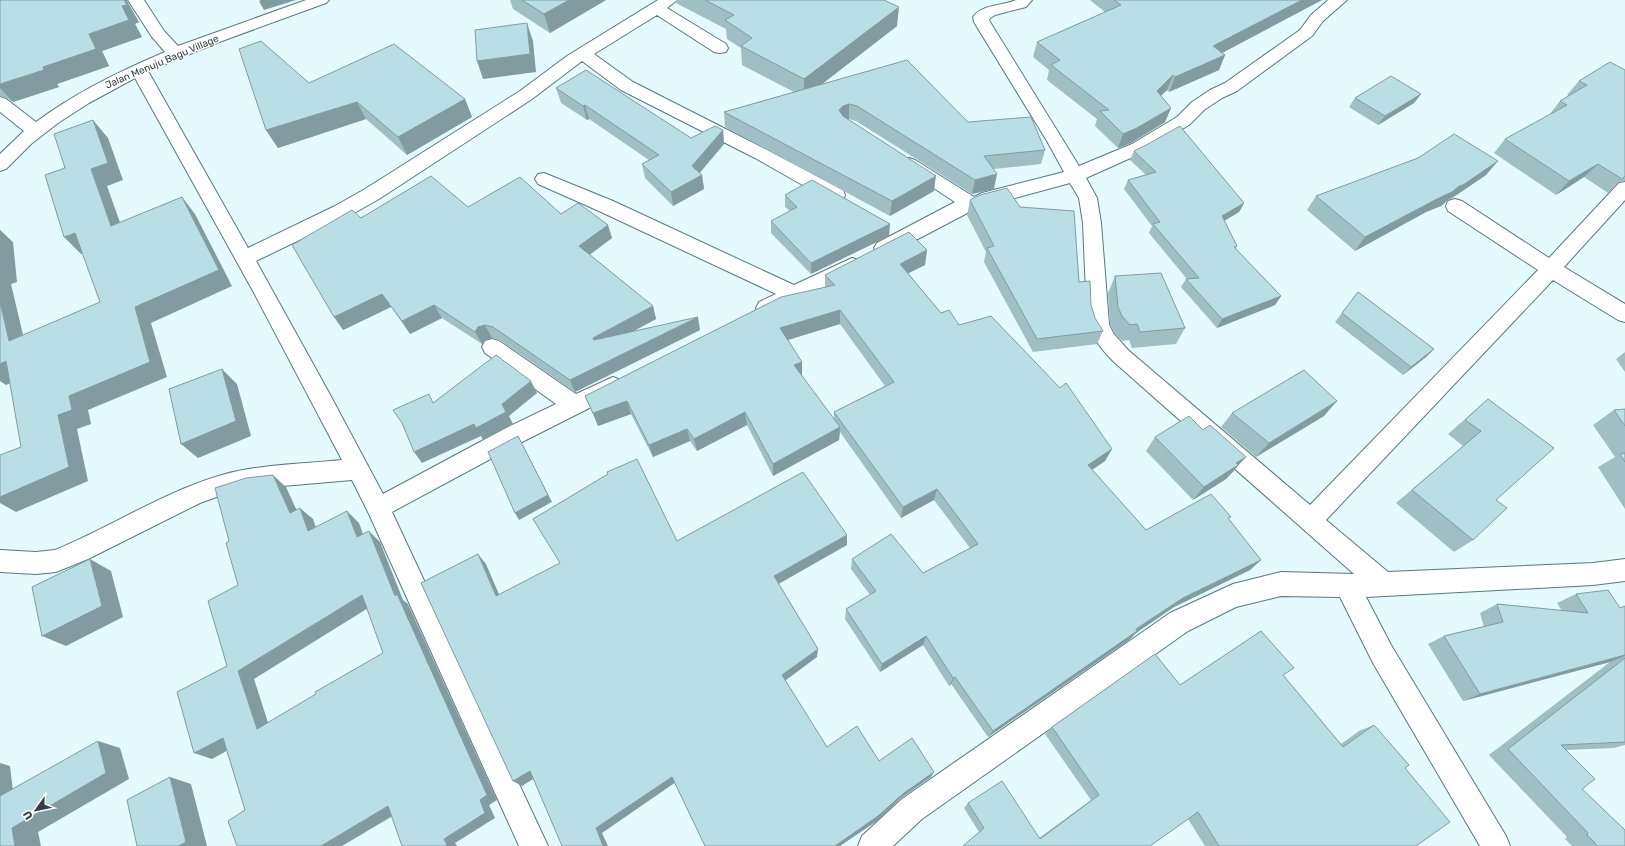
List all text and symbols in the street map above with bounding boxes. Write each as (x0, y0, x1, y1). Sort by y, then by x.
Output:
street label: Jalan Menuju Bagu Village (103, 32, 221, 91)
north arrow (16, 790, 56, 830)
text: U (20, 808, 36, 822)

